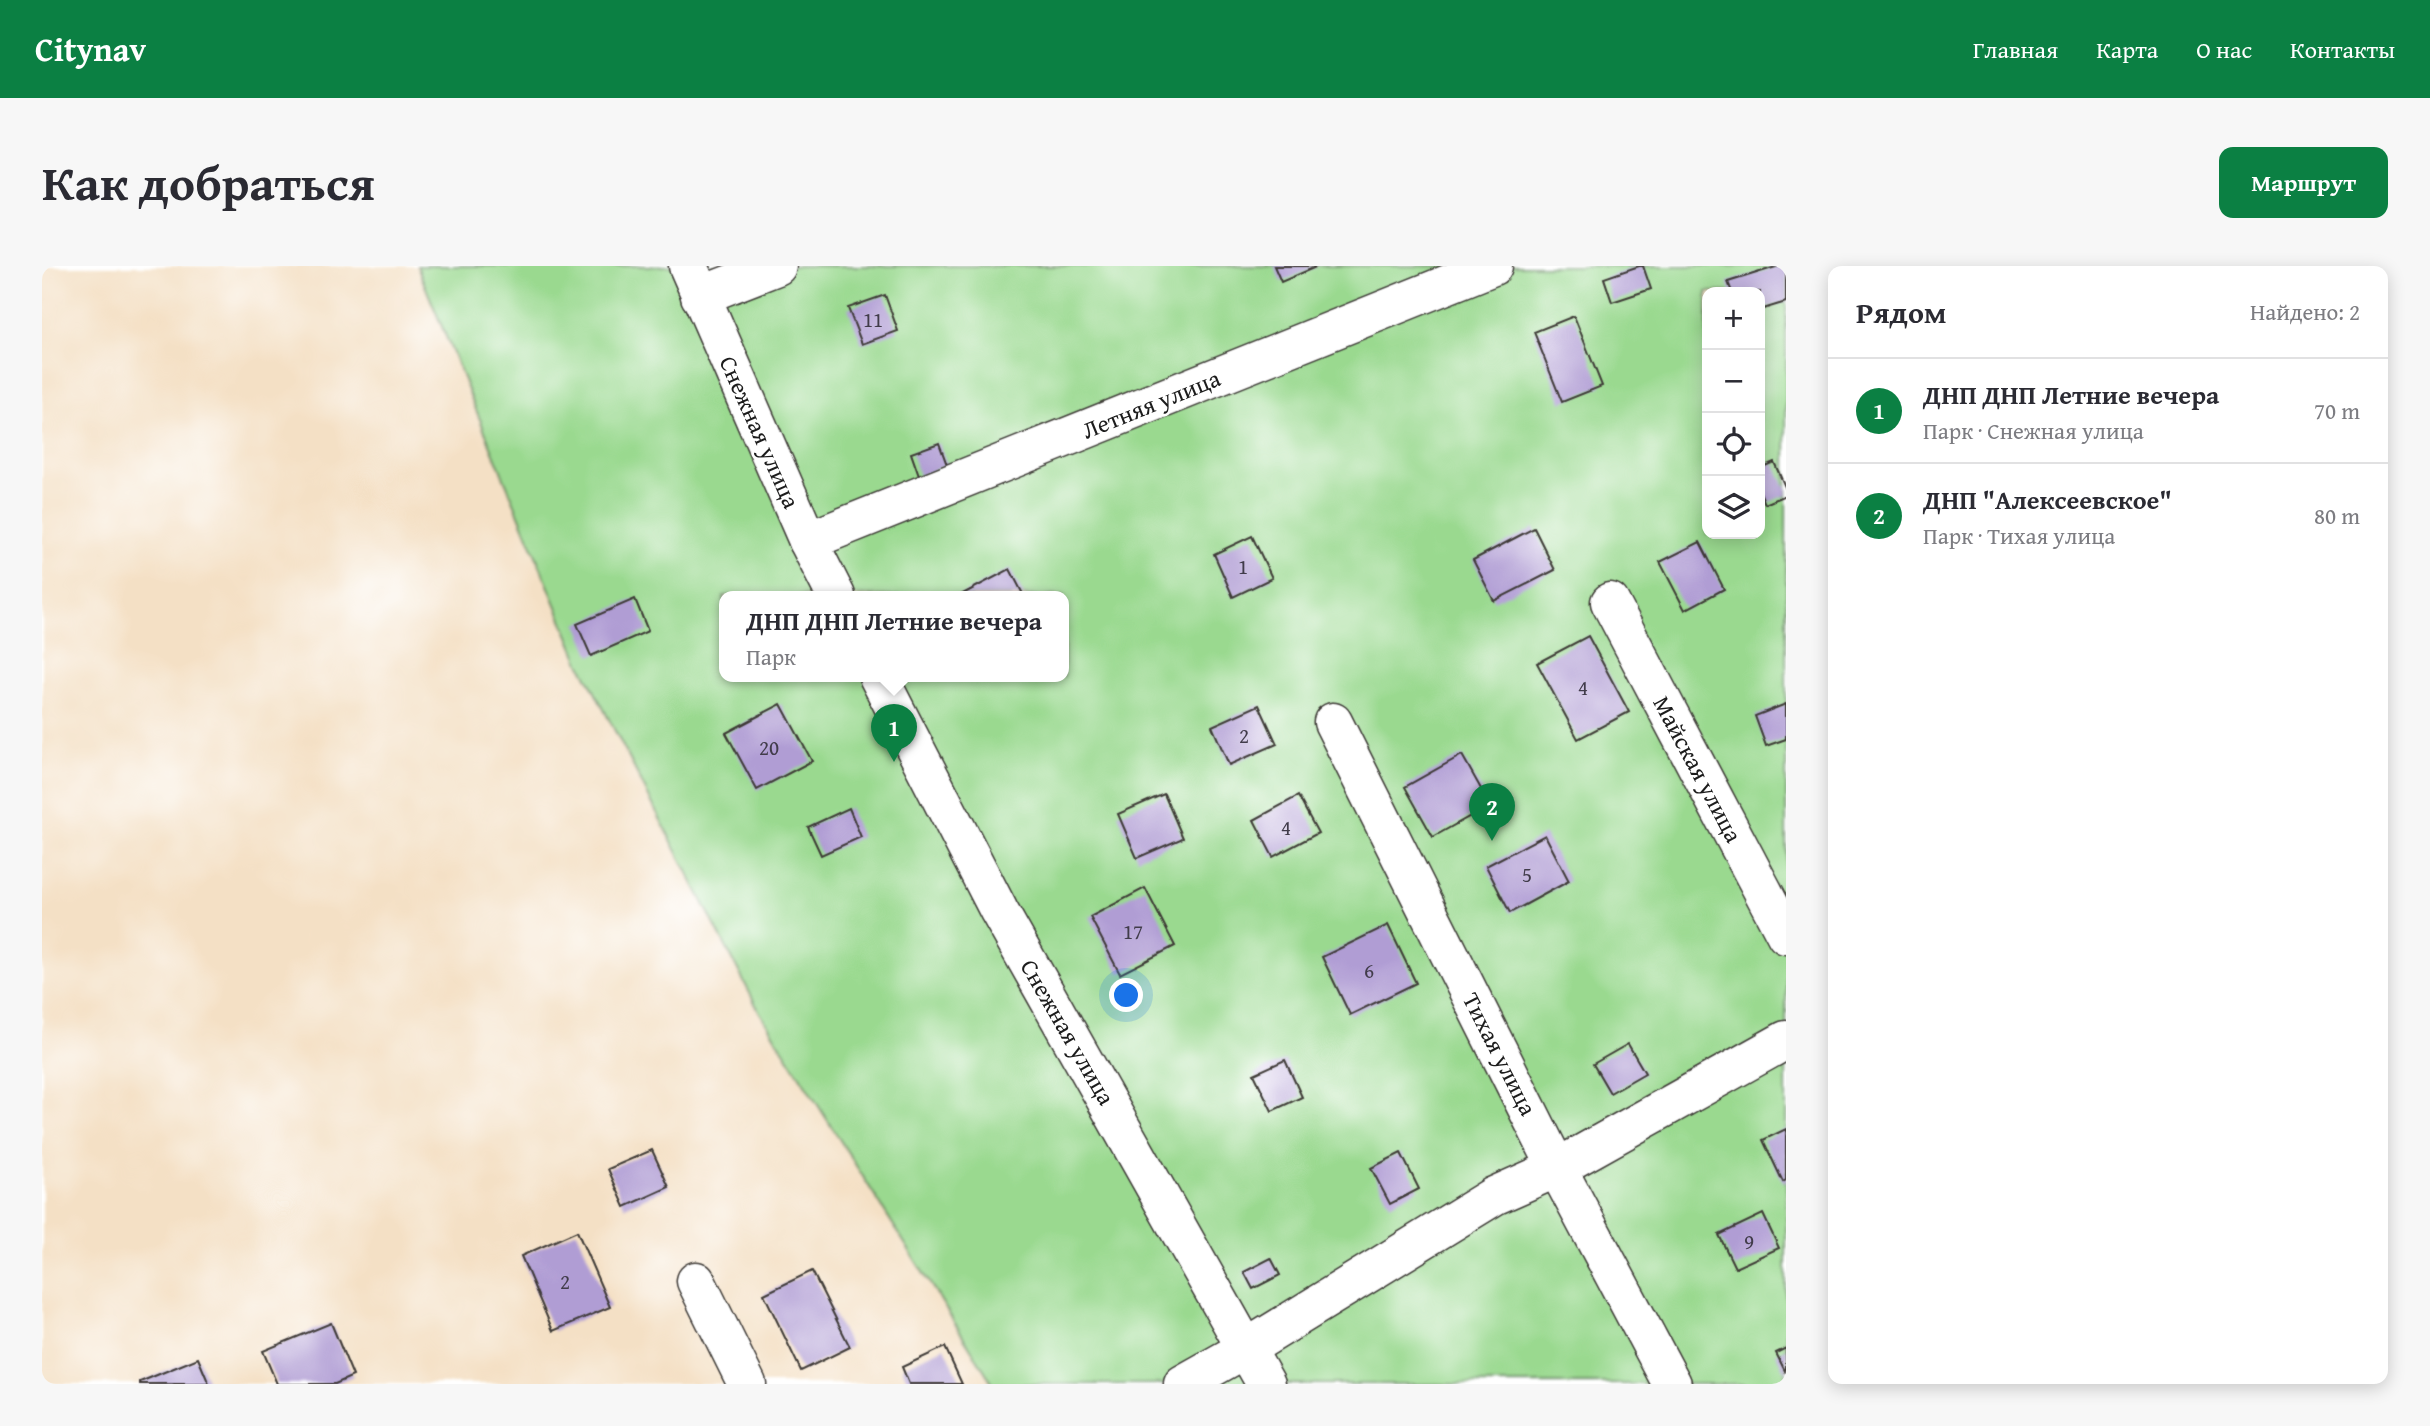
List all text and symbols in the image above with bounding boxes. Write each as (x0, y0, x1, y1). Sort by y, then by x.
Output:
text: Citynav (35, 25, 146, 73)
text: Главная (1973, 32, 2058, 67)
text: Карта (2096, 32, 2158, 67)
text: О нас (2196, 32, 2252, 67)
text: Контакты (2290, 32, 2395, 67)
text: Как добраться (42, 146, 375, 218)
button: Маршрут (2219, 147, 2388, 218)
map controls (1702, 287, 1765, 539)
button: + (1702, 287, 1765, 350)
text: Рядом (1856, 290, 1947, 334)
text: Найдено: 2 (2250, 295, 2360, 328)
house number: 11 (863, 304, 883, 335)
street label: Снежная улица (711, 350, 809, 514)
button: − (1702, 350, 1765, 413)
street label: Летняя улица (1077, 360, 1226, 448)
text: ДНП ДНП Летние вечера (1923, 375, 2219, 414)
text: 1 (1873, 394, 1885, 427)
text: 70 m (2314, 394, 2360, 427)
button: locate (1702, 413, 1765, 476)
text: Парк · Снежная улица (1923, 414, 2144, 447)
button: layers (1702, 476, 1765, 539)
text: ДНП "Алексеевское" (1923, 480, 2172, 519)
text: 2 (1873, 499, 1885, 532)
text: 80 m (2314, 499, 2360, 532)
text: Парк · Тихая улица (1923, 519, 2115, 552)
house number: 1 (1238, 551, 1248, 582)
popup (719, 591, 1069, 682)
text: ДНП ДНП Летние вечера (746, 601, 1042, 640)
text: Парк (746, 640, 796, 673)
house number: 4 (1578, 672, 1588, 703)
street label: Майская улица (1645, 690, 1752, 849)
pin: 1 (871, 704, 917, 762)
house number: 2 (1239, 720, 1249, 751)
house number: 20 (759, 732, 779, 763)
pin: 2 (1469, 783, 1515, 841)
house number: 4 (1281, 812, 1291, 843)
house number: 5 (1522, 859, 1532, 890)
house number: 17 (1123, 916, 1143, 947)
street label: Снежная улица (1012, 953, 1124, 1112)
house number: 6 (1364, 955, 1374, 986)
your location (1109, 978, 1143, 1012)
street label: Тихая улица (1454, 987, 1546, 1122)
house number: 9 (1744, 1226, 1754, 1257)
house number: 2 (560, 1266, 570, 1297)

